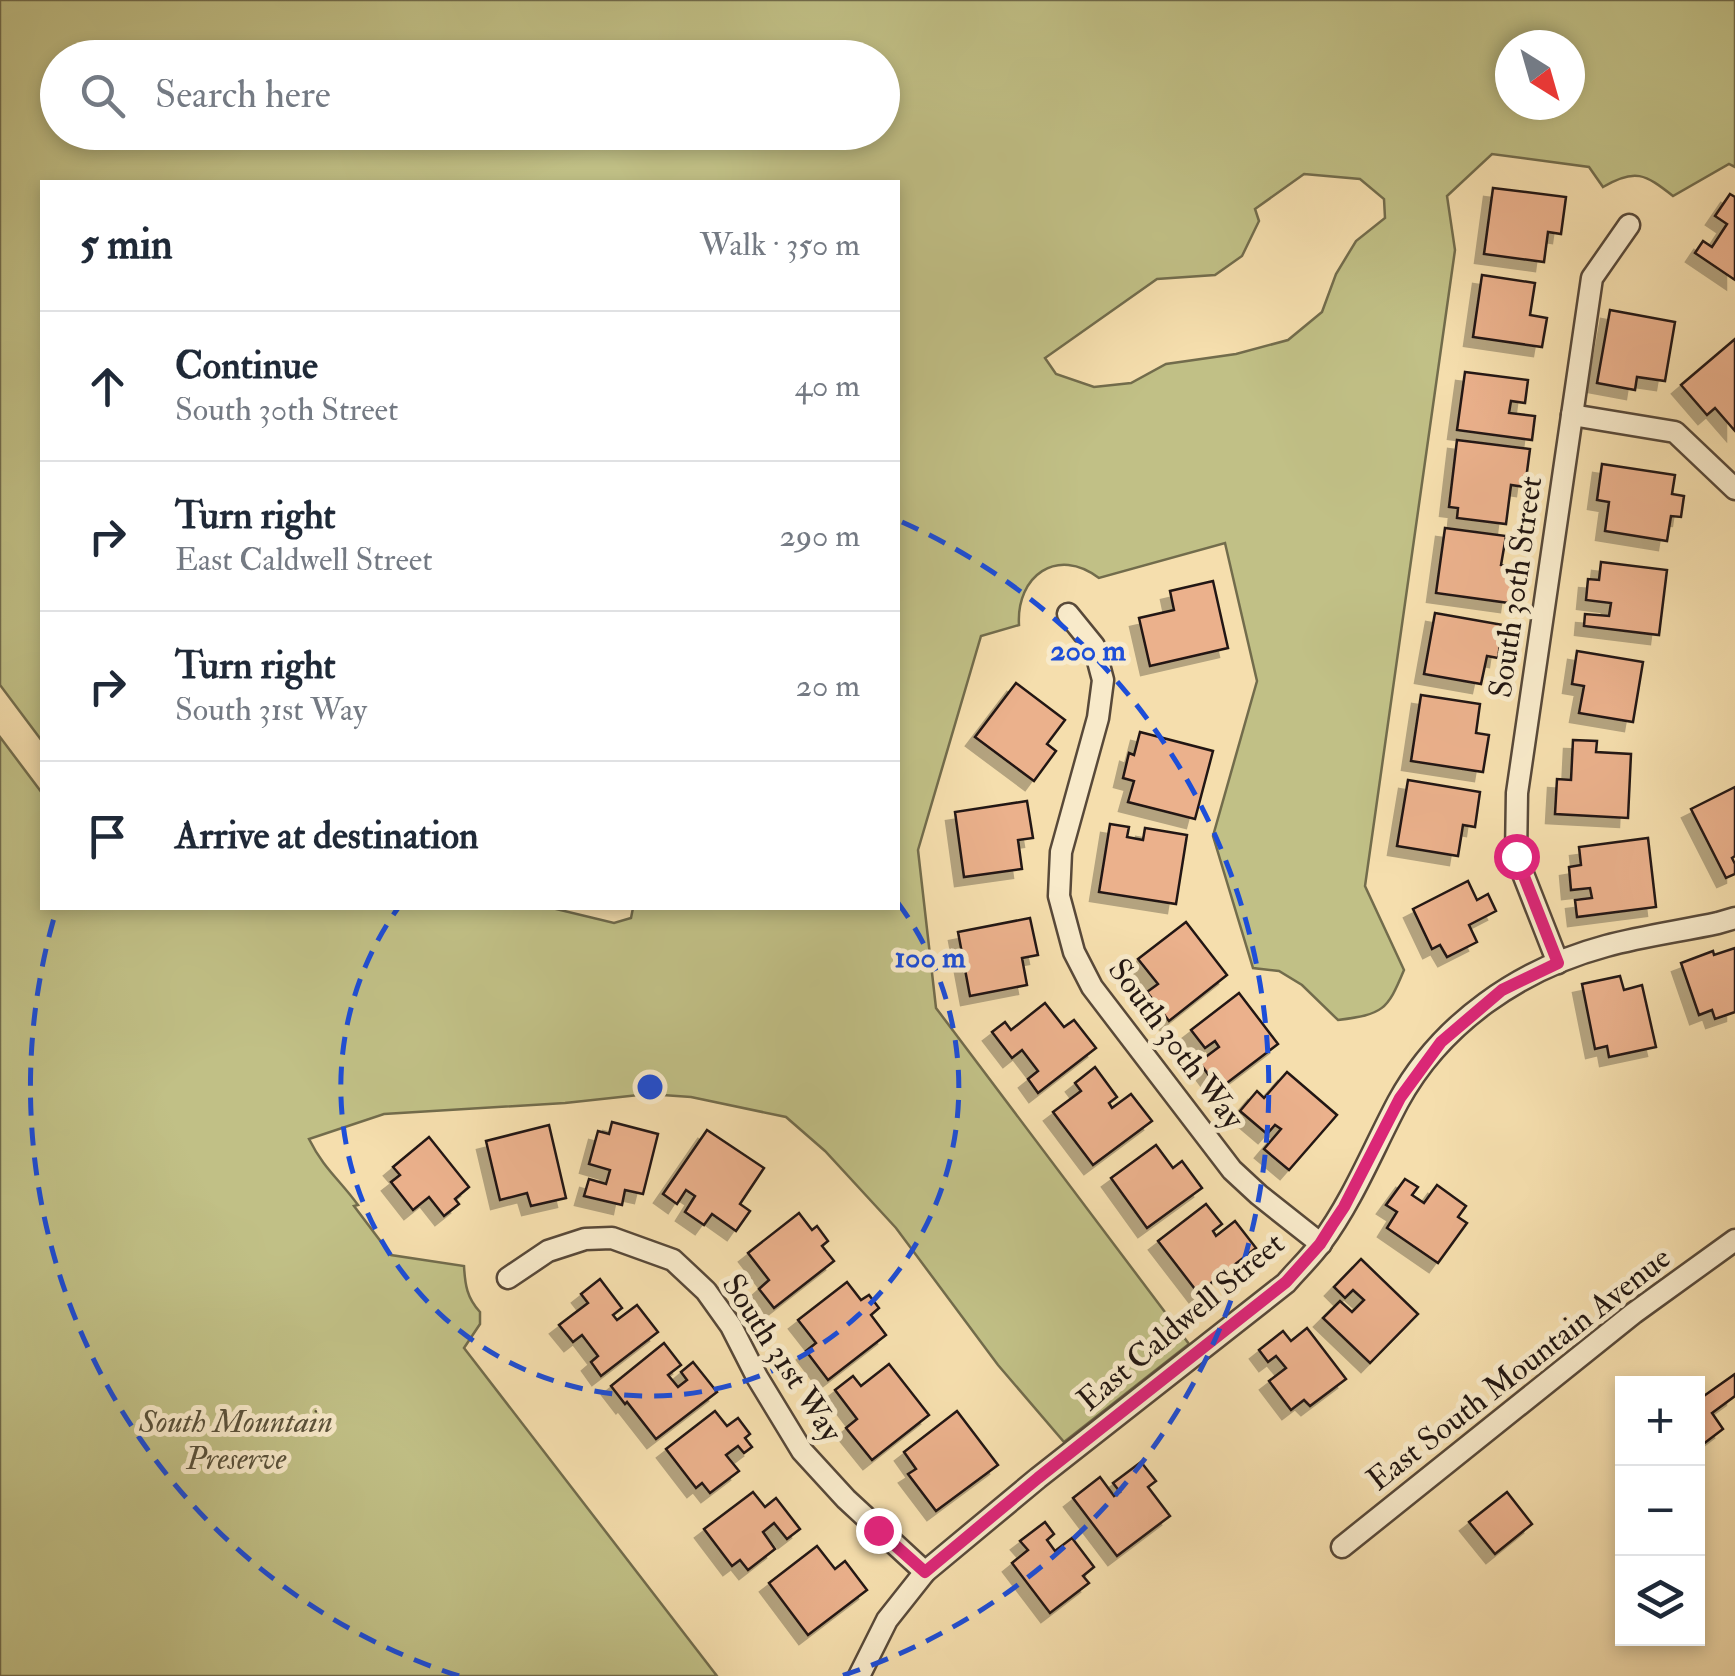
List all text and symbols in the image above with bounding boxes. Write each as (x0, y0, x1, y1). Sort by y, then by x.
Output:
north arrow (1495, 30, 1585, 120)
search box (40, 40, 900, 150)
icon: search (75, 68, 130, 123)
text: Search here (155, 71, 331, 119)
text: 5 min (80, 219, 173, 271)
text: Walk · 350 m (700, 225, 860, 265)
text: Continue (175, 342, 318, 390)
icon: ahead (80, 359, 135, 414)
text: 40 m (795, 366, 860, 406)
text: South 30th Street (175, 390, 398, 430)
street label: South 30th Street (1481, 474, 1551, 700)
text: Turn right (175, 492, 336, 540)
icon: right (80, 509, 135, 564)
text: 290 m (779, 516, 860, 556)
text: East Caldwell Street (175, 540, 433, 580)
text: 200 m (1050, 632, 1126, 669)
text: Turn right (175, 642, 336, 690)
icon: right (80, 659, 135, 714)
text: 20 m (796, 666, 860, 706)
text: South 31st Way (175, 690, 367, 730)
icon: arrive (80, 809, 135, 864)
text: Arrive at destination (175, 812, 479, 860)
route start (1494, 834, 1540, 880)
text: 100 m (895, 939, 966, 976)
street label: South 30th Way (1099, 951, 1254, 1138)
centre of rings (632, 1069, 668, 1105)
street label: East Caldwell Street (1069, 1224, 1293, 1420)
street label: East South Mountain Avenue (1359, 1238, 1679, 1500)
street label: South 31st Way (713, 1267, 852, 1450)
map controls (1615, 1376, 1705, 1646)
button: + (1615, 1376, 1705, 1466)
park label: South Mountain Preserve (138, 1402, 333, 1479)
button: − (1615, 1466, 1705, 1556)
route end (856, 1508, 902, 1554)
button: layers (1615, 1556, 1705, 1646)

